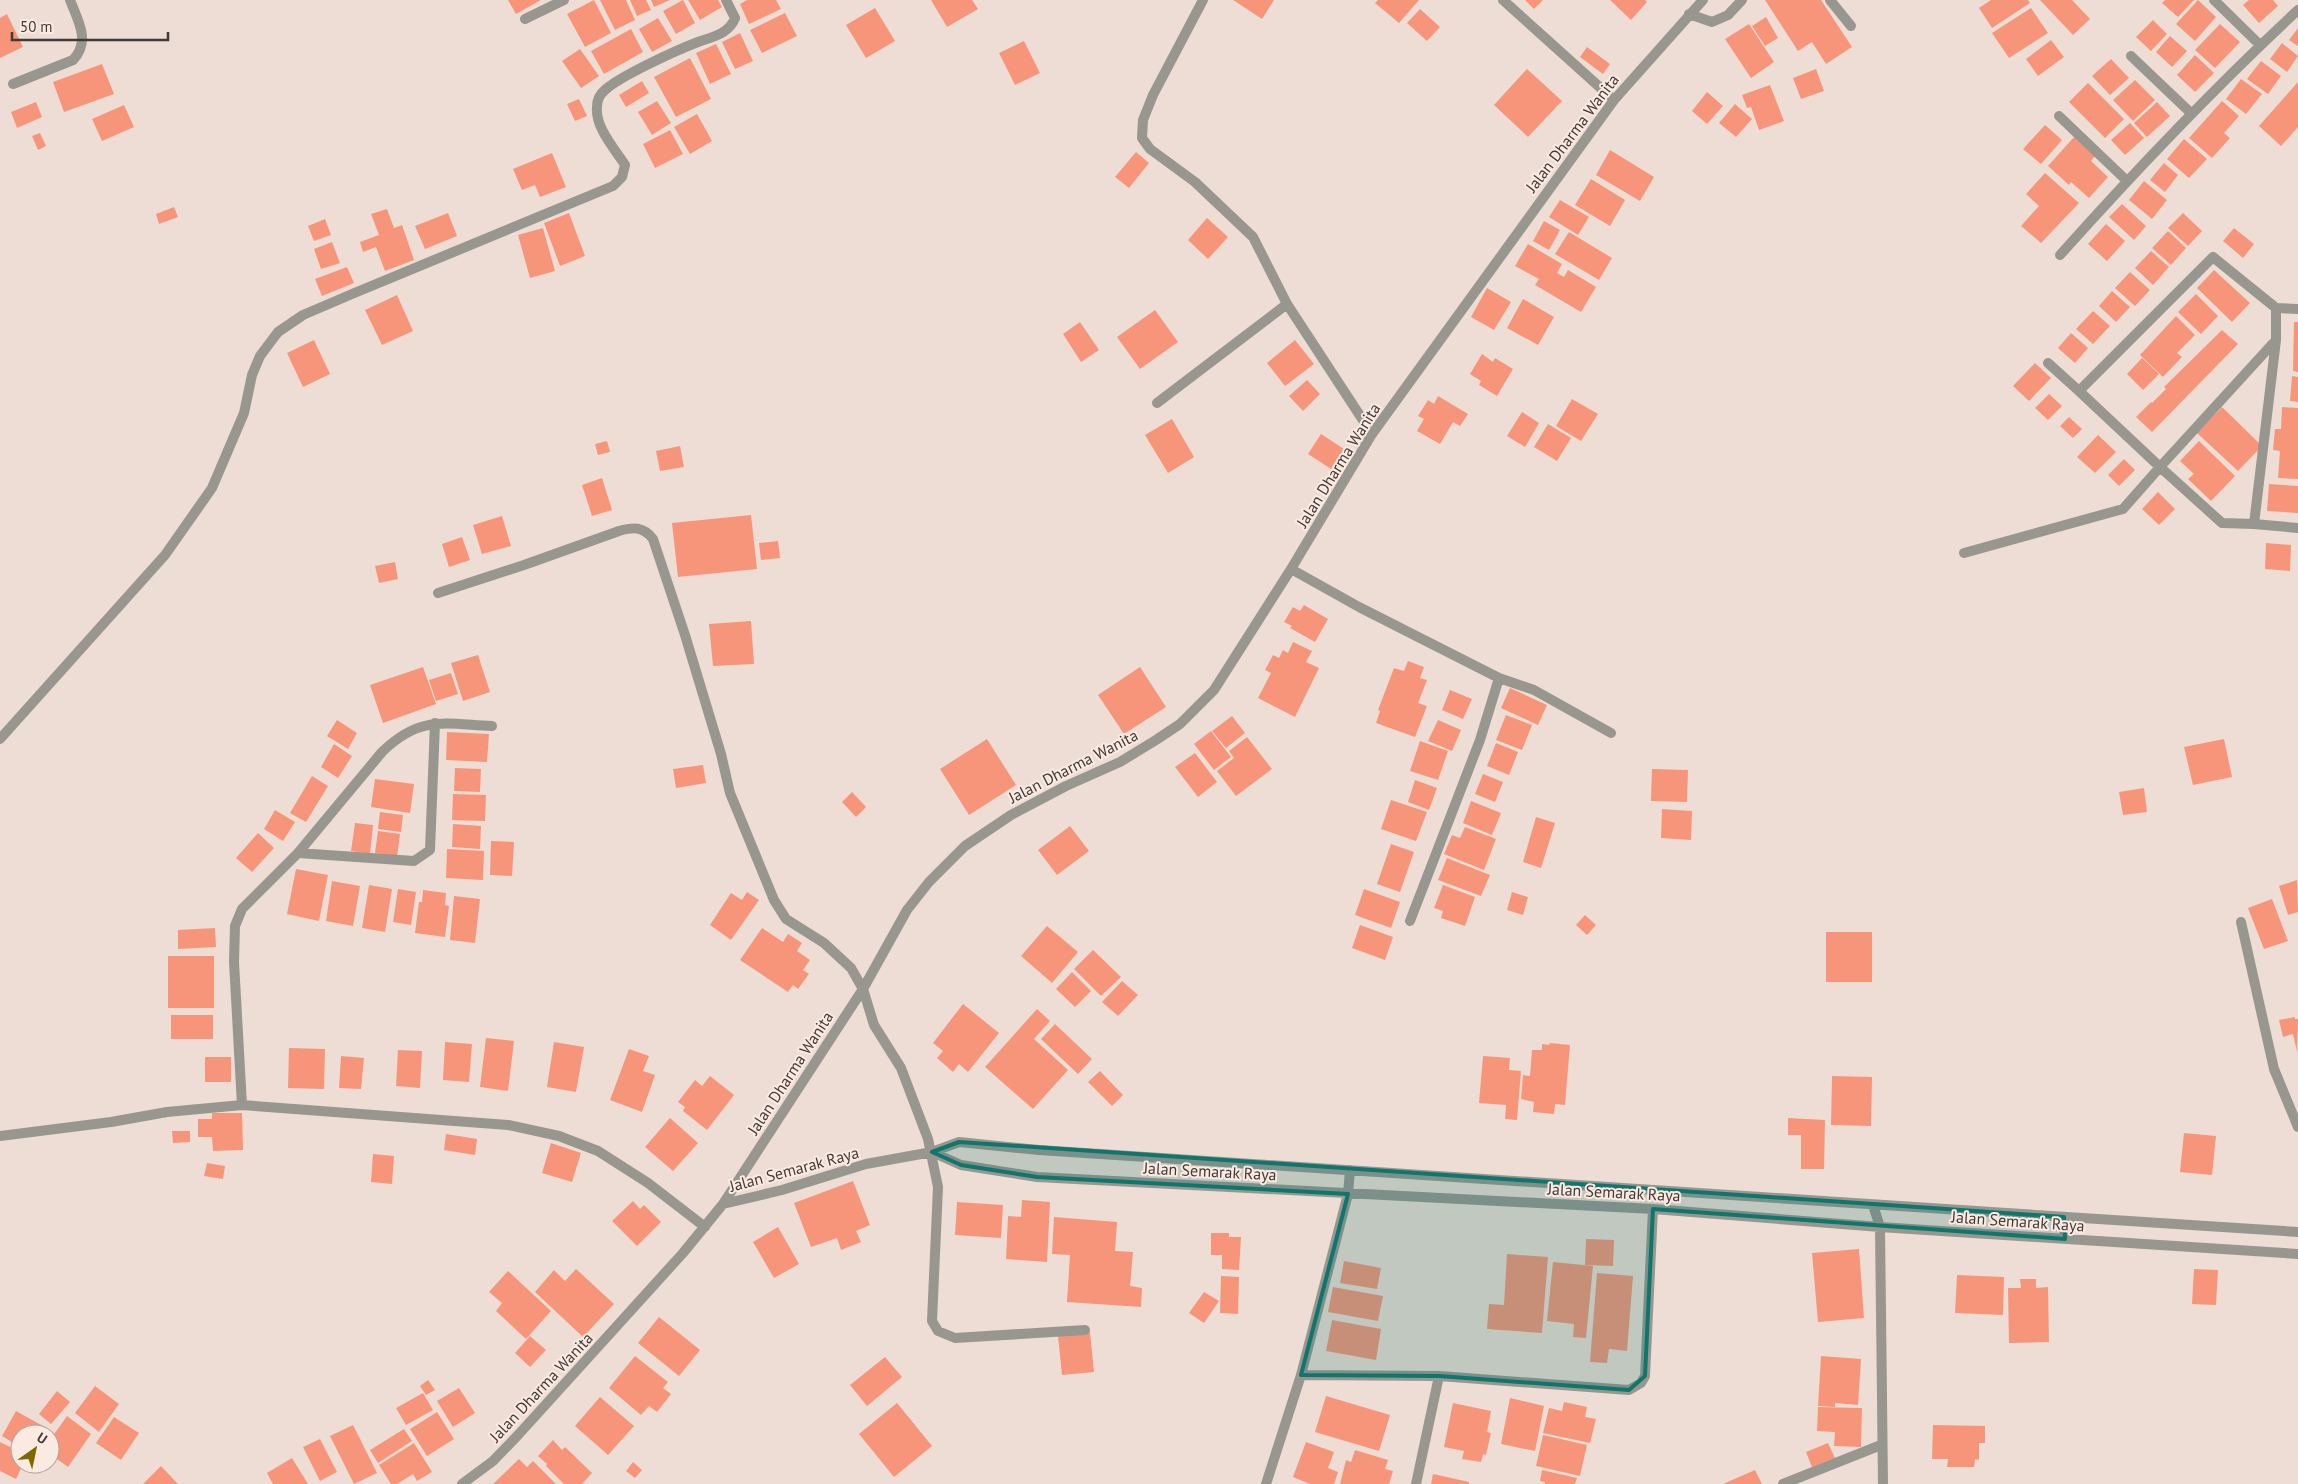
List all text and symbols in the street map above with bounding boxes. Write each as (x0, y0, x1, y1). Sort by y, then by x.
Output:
scale bar (12, 10, 169, 42)
text: 50 m (20, 17, 53, 36)
street label: Jalan Dharma Wanita (1520, 70, 1623, 197)
street label: Jalan Dharma Wanita (1291, 399, 1384, 532)
street label: Jalan Dharma Wanita (1004, 725, 1141, 808)
street label: Jalan Dharma Wanita (742, 1008, 837, 1139)
street label: Jalan Semarak Raya (726, 1142, 861, 1196)
street label: Jalan Semarak Raya (1142, 1157, 1277, 1184)
street label: Jalan Semarak Raya (1546, 1178, 1681, 1205)
street label: Jalan Semarak Raya (1950, 1206, 2085, 1236)
street label: Jalan Dharma Wanita (484, 1328, 597, 1447)
north arrow (10, 1424, 60, 1474)
text: U (33, 1428, 51, 1448)

